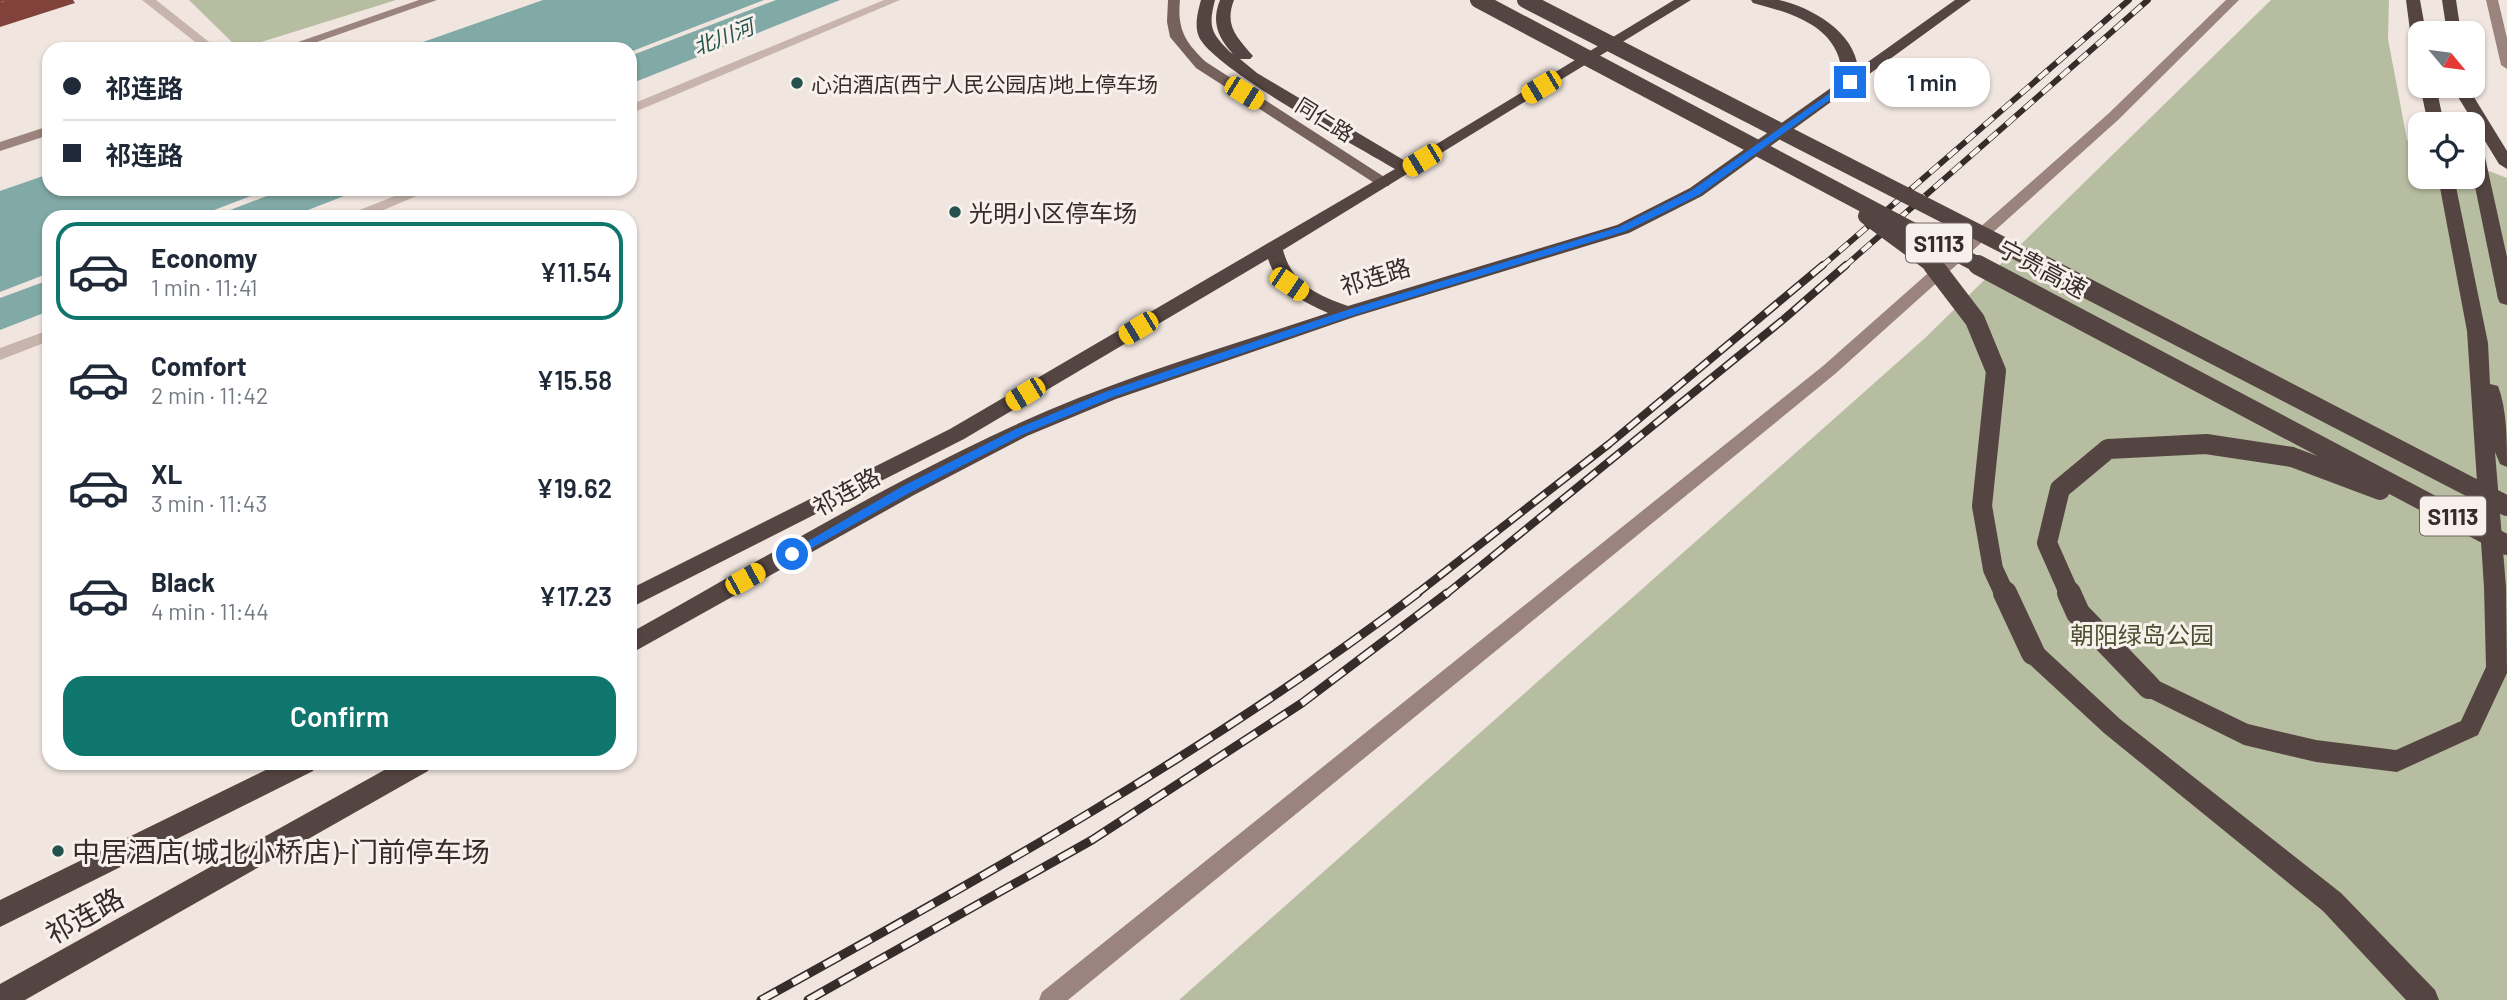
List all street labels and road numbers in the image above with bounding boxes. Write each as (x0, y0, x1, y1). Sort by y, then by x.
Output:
street label: 同仁路 (1292, 92, 1358, 146)
road number: S1113 (1906, 224, 1972, 262)
street label: 宁贵高速 (1994, 233, 2092, 303)
street label: 祁连路 (1336, 252, 1414, 300)
street label: 祁连路 (807, 461, 885, 521)
road number: S1113 (2420, 496, 2486, 536)
street label: 祁连路 (39, 880, 129, 950)

